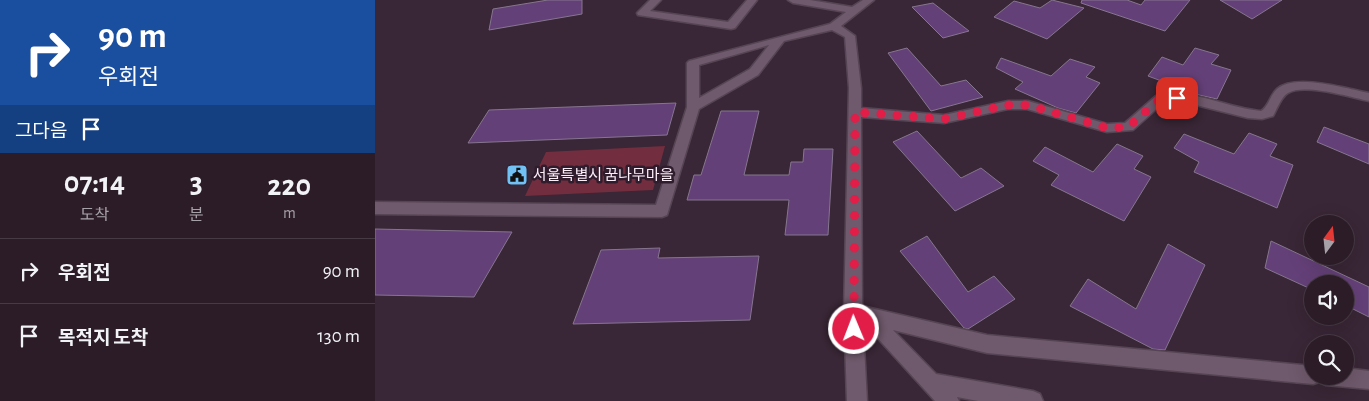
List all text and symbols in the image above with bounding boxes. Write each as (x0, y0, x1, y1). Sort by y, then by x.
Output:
text: 90 m (98, 19, 167, 54)
icon: right (15, 20, 80, 85)
text: 우회전 (98, 66, 159, 88)
pin (1156, 77, 1198, 119)
icon: arrive (1163, 84, 1191, 112)
icon: arrive (77, 115, 105, 143)
text: 그다음 (15, 122, 67, 141)
public building icon: 서울특별시 꿈나무마을 (505, 163, 529, 187)
place label: 서울특별시 꿈나무마을 (533, 167, 673, 183)
text: 07:14 (64, 168, 125, 198)
text: 3 (190, 168, 203, 198)
text: 220 (267, 171, 311, 201)
text: m (283, 205, 296, 221)
text: 도착 (80, 207, 109, 223)
text: 분 (189, 207, 204, 223)
north arrow (1304, 215, 1354, 265)
map controls (1304, 215, 1354, 385)
icon: right (15, 257, 43, 285)
text: 90 m (323, 262, 360, 281)
text: 우회전 (58, 264, 110, 283)
button: sound (1304, 275, 1354, 325)
position arrow (827, 302, 879, 354)
icon: arrive (15, 322, 43, 350)
text: 130 m (317, 327, 360, 346)
text: 목적지 도착 (58, 329, 148, 348)
button: search (1304, 335, 1354, 385)

